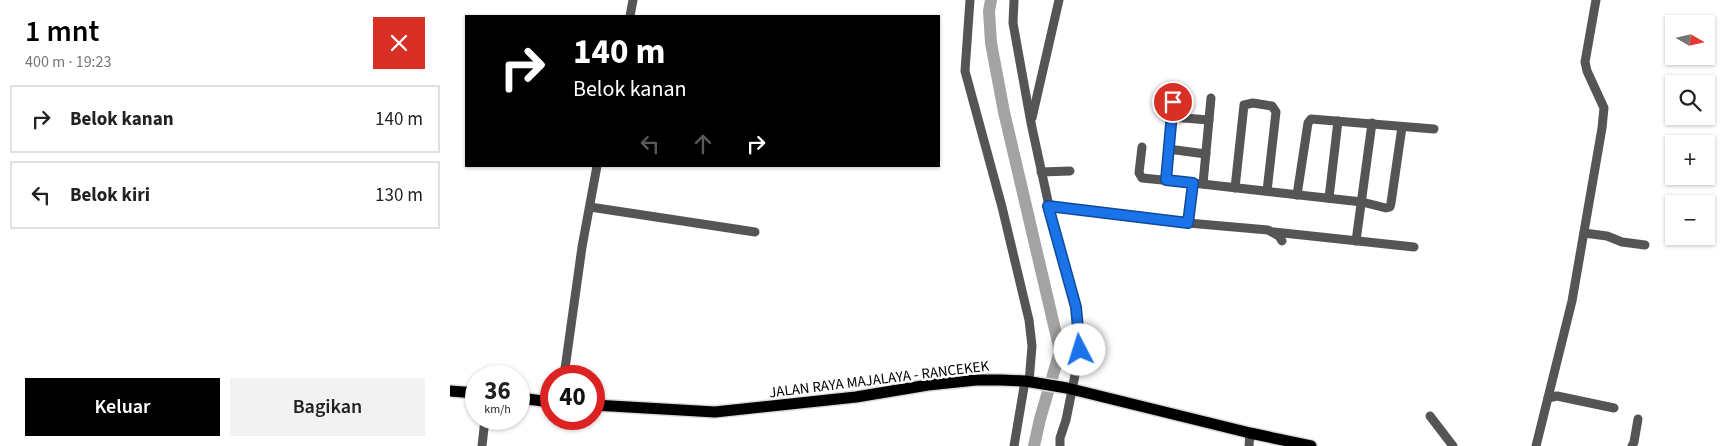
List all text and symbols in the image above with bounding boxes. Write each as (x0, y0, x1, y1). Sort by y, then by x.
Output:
text: 1 mnt (25, 10, 99, 53)
north arrow (1665, 15, 1715, 65)
map controls (1665, 15, 1715, 245)
button: close (373, 17, 425, 69)
text: 140 m (573, 27, 665, 77)
icon: right (490, 35, 555, 100)
text: 400 m · 19:23 (25, 51, 112, 73)
text: Belok kanan (573, 73, 687, 105)
button: search (1665, 75, 1715, 125)
pin (1152, 81, 1194, 123)
icon: arrive (1159, 88, 1187, 116)
icon: right (27, 105, 55, 133)
text: Belok kanan (70, 106, 174, 133)
text: 140 m (375, 106, 423, 133)
icon: left (636, 130, 664, 158)
icon: ahead (689, 130, 717, 158)
icon: right (742, 130, 770, 158)
button: + (1665, 135, 1715, 185)
icon: left (27, 181, 55, 209)
text: Belok kiri (70, 182, 150, 209)
text: 130 m (375, 182, 423, 209)
button: − (1665, 195, 1715, 245)
position arrow (1053, 323, 1105, 375)
street label: JALAN RAYA MAJALAYA - RANCEKEK (768, 356, 991, 403)
speed limit sign: 40 (540, 365, 605, 430)
text: 36 (484, 373, 511, 409)
button: Keluar (25, 378, 220, 436)
button: Bagikan (230, 378, 425, 436)
text: km/h (484, 401, 511, 418)

